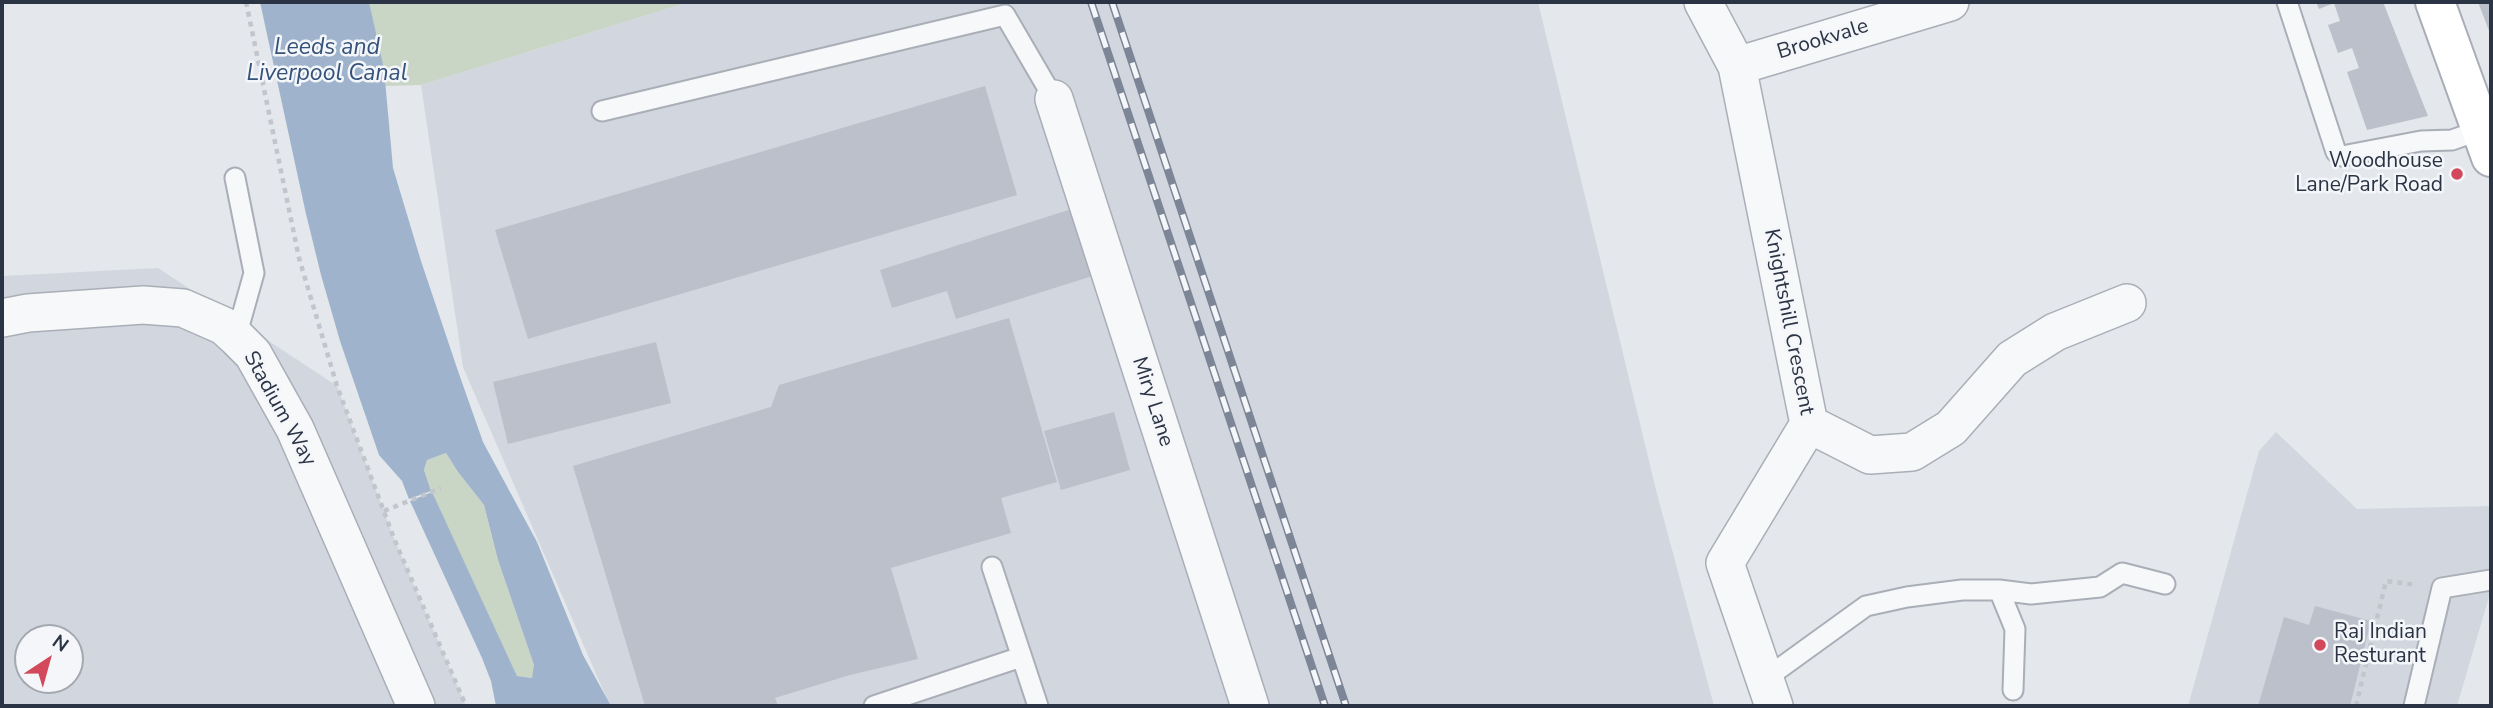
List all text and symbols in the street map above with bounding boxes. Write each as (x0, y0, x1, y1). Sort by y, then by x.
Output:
street label: Brookvale (1774, 14, 1872, 66)
water label: Leeds and Liverpool Canal (246, 34, 408, 88)
place label: Woodhouse Lane/Park Road (2295, 149, 2443, 199)
marker: Woodhouse Lane/Park Road (2449, 166, 2465, 182)
street label: Knightshill Crescent (1758, 227, 1818, 417)
street label: Stadium Way (237, 347, 321, 471)
street label: Miry Lane (1126, 354, 1178, 450)
place label: Raj Indian Resturant (2334, 620, 2427, 670)
north arrow (14, 624, 84, 694)
text: N (47, 629, 74, 658)
marker: Raj Indian Resturant (2312, 637, 2328, 653)

